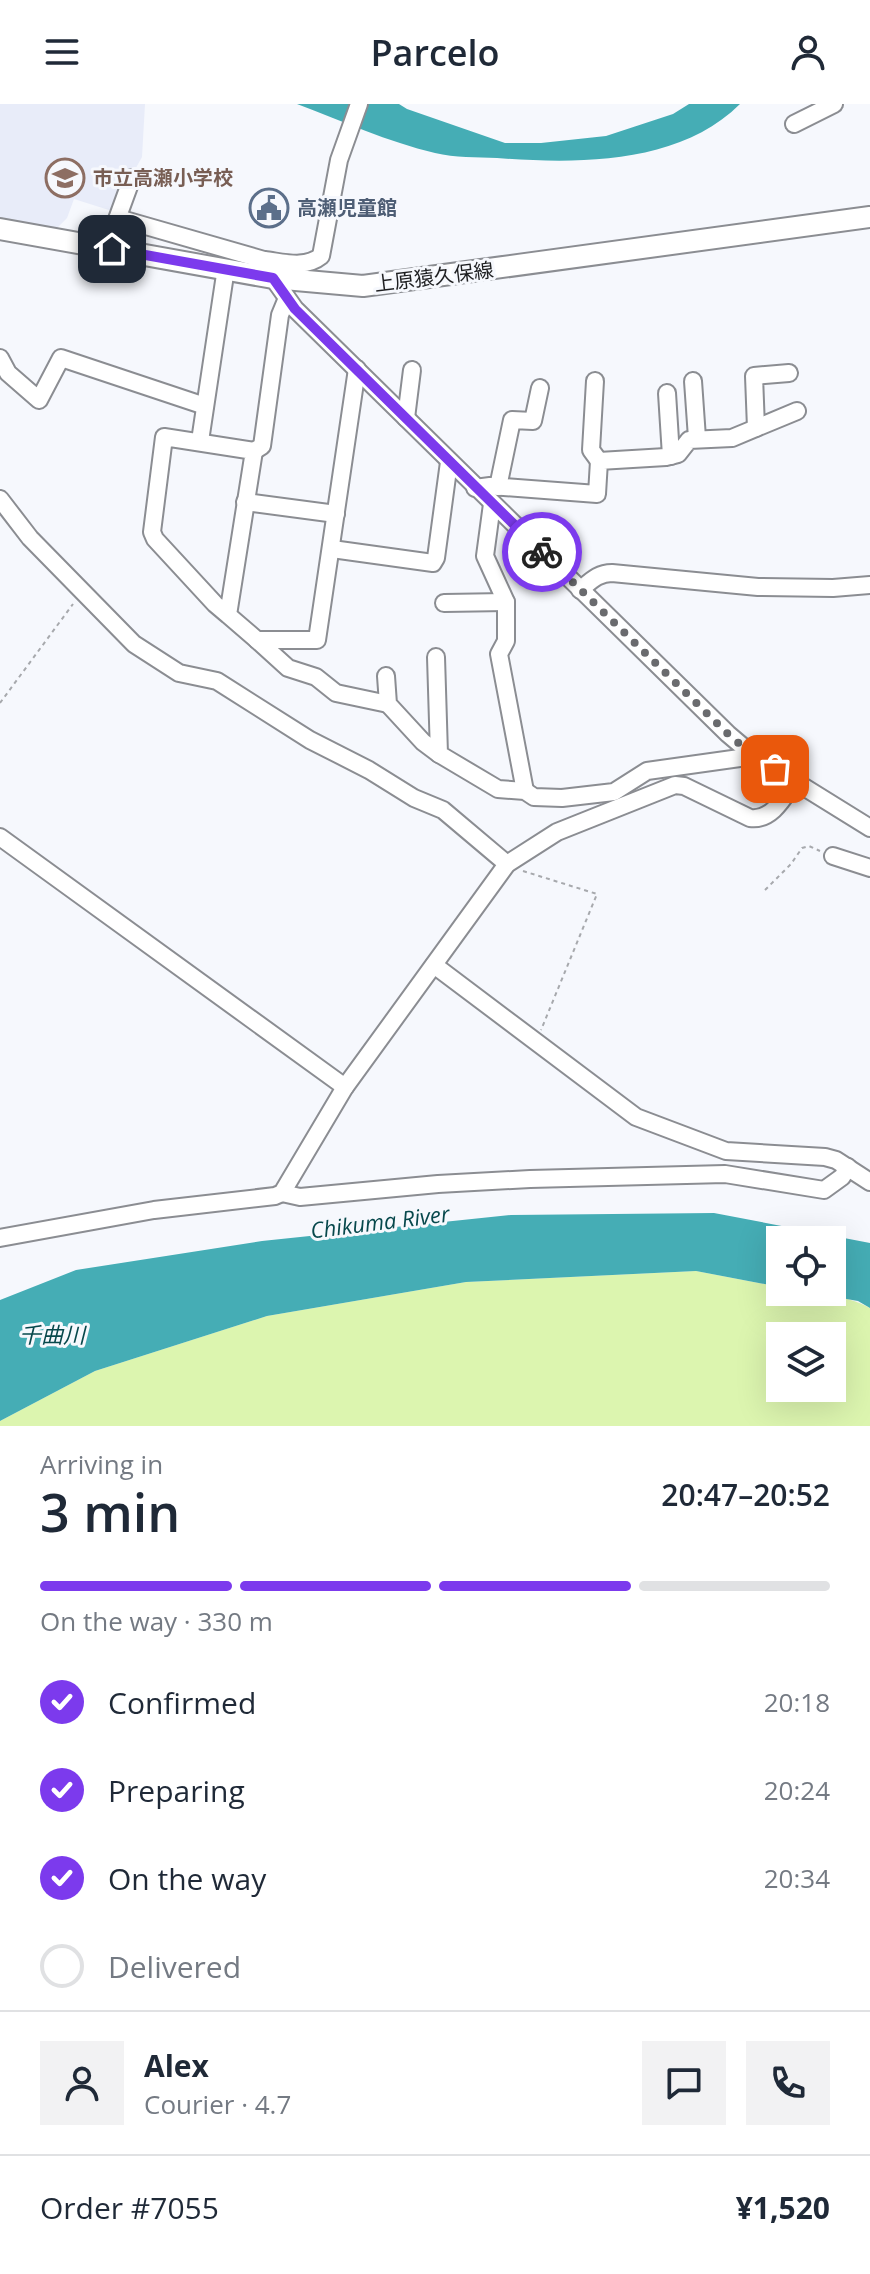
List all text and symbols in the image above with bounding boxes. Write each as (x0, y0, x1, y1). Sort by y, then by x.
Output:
text: Parcelo (370, 28, 500, 77)
icon: menu (40, 30, 84, 74)
icon: person (786, 30, 830, 74)
school or university icon: 市立高瀬小学校 (44, 157, 86, 199)
place label: 市立高瀬小学校 (93, 164, 233, 191)
public building icon: 高瀬児童館 (248, 187, 290, 229)
place label: 高瀬児童館 (297, 194, 397, 221)
pin (78, 215, 146, 283)
icon: home (90, 227, 134, 271)
street label: 上原猿久保線 (373, 256, 495, 297)
courier (502, 512, 582, 592)
icon: bike (520, 530, 564, 574)
pin (741, 735, 809, 803)
icon: bag (753, 747, 797, 791)
water label: Chikuma River (309, 1197, 452, 1244)
map controls (766, 1226, 846, 1402)
button: locate (766, 1226, 846, 1306)
water label: 千曲川 (19, 1319, 87, 1349)
button: layers (766, 1322, 846, 1402)
text: Arriving in (40, 1446, 163, 1482)
text: 20:47–20:52 (661, 1474, 830, 1515)
text: 3 min (40, 1476, 180, 1547)
text: On the way · 330 m (40, 1603, 273, 1639)
icon: check (40, 1680, 84, 1724)
text: Confirmed (108, 1682, 256, 1723)
text: 20:18 (764, 1684, 830, 1720)
icon: check (40, 1768, 84, 1812)
text: Preparing (108, 1770, 245, 1811)
text: 20:24 (764, 1772, 830, 1808)
icon: check (40, 1856, 84, 1900)
text: On the way (108, 1858, 266, 1899)
text: 20:34 (764, 1860, 830, 1896)
text: Delivered (108, 1946, 241, 1987)
button: person (40, 2041, 124, 2125)
button: chat (642, 2041, 726, 2125)
button: phone (746, 2041, 830, 2125)
text: Alex (144, 2045, 209, 2086)
text: Courier · 4.7 (144, 2086, 291, 2122)
text: Order #7055 (40, 2187, 219, 2228)
text: ¥1,520 (736, 2187, 830, 2228)

